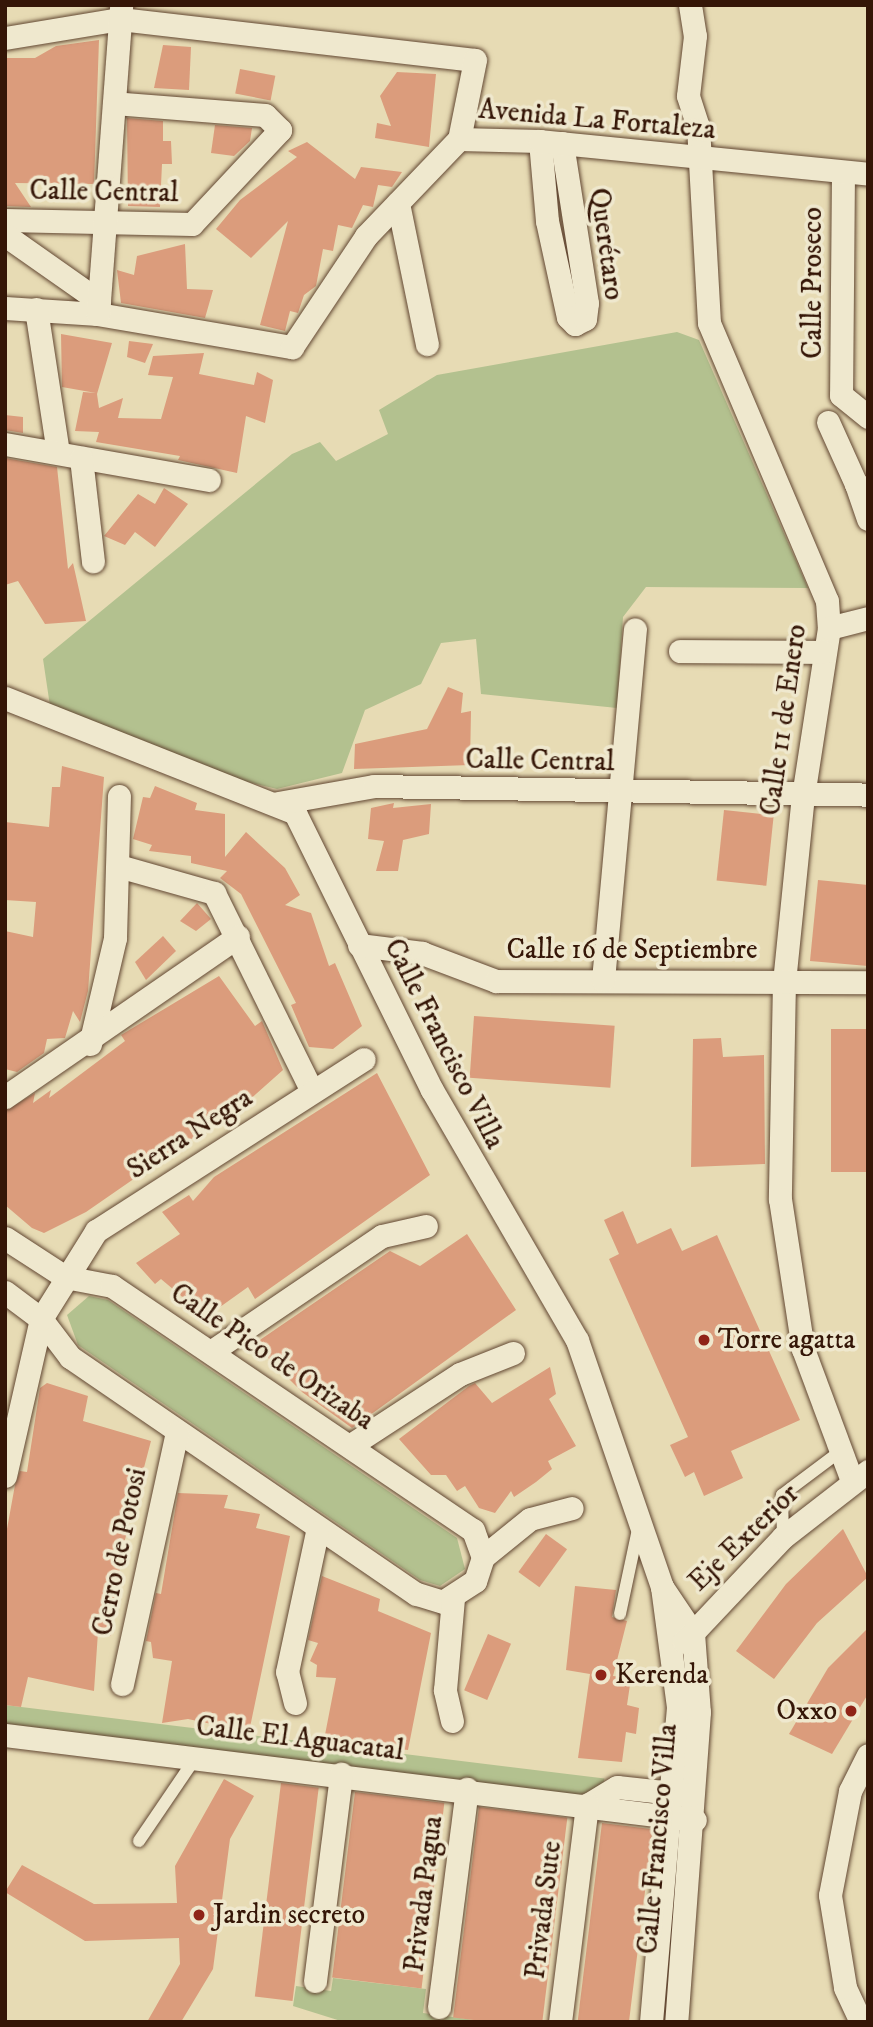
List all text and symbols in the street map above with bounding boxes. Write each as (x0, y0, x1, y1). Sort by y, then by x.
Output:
street label: Avenida La Fortaleza (477, 93, 717, 147)
street label: Calle Central (29, 174, 179, 210)
street label: Querétaro (582, 186, 630, 302)
street label: Calle Proseco (796, 207, 830, 359)
street label: Calle 11 de Enero (754, 622, 814, 818)
street label: Calle Central (465, 743, 615, 779)
street label: Calle Francisco Villa (377, 933, 511, 1155)
street label: Calle 16 de Septiembre (506, 933, 758, 967)
street label: Sierra Negra (121, 1081, 259, 1187)
street label: Calle Pico de Orizaba (164, 1277, 380, 1437)
place label: Torre agatta (718, 1323, 855, 1357)
marker: Torre agatta (696, 1332, 712, 1348)
street label: Cerro de Potosi (86, 1465, 154, 1639)
street label: Eje Exterior (682, 1477, 806, 1599)
place label: Kerenda (615, 1658, 708, 1692)
marker: Kerenda (593, 1667, 609, 1683)
place label: Oxxo (776, 1694, 837, 1728)
marker: Oxxo (843, 1703, 859, 1719)
street label: Calle El Aguacatal (194, 1710, 406, 1768)
street label: Calle Francisco Villa (631, 1722, 685, 1956)
street label: Privada Pagua (398, 1814, 450, 1974)
street label: Privada Sute (519, 1839, 569, 1981)
place label: Jardin secreto (213, 1898, 365, 1932)
marker: Jardin secreto (191, 1907, 207, 1923)

